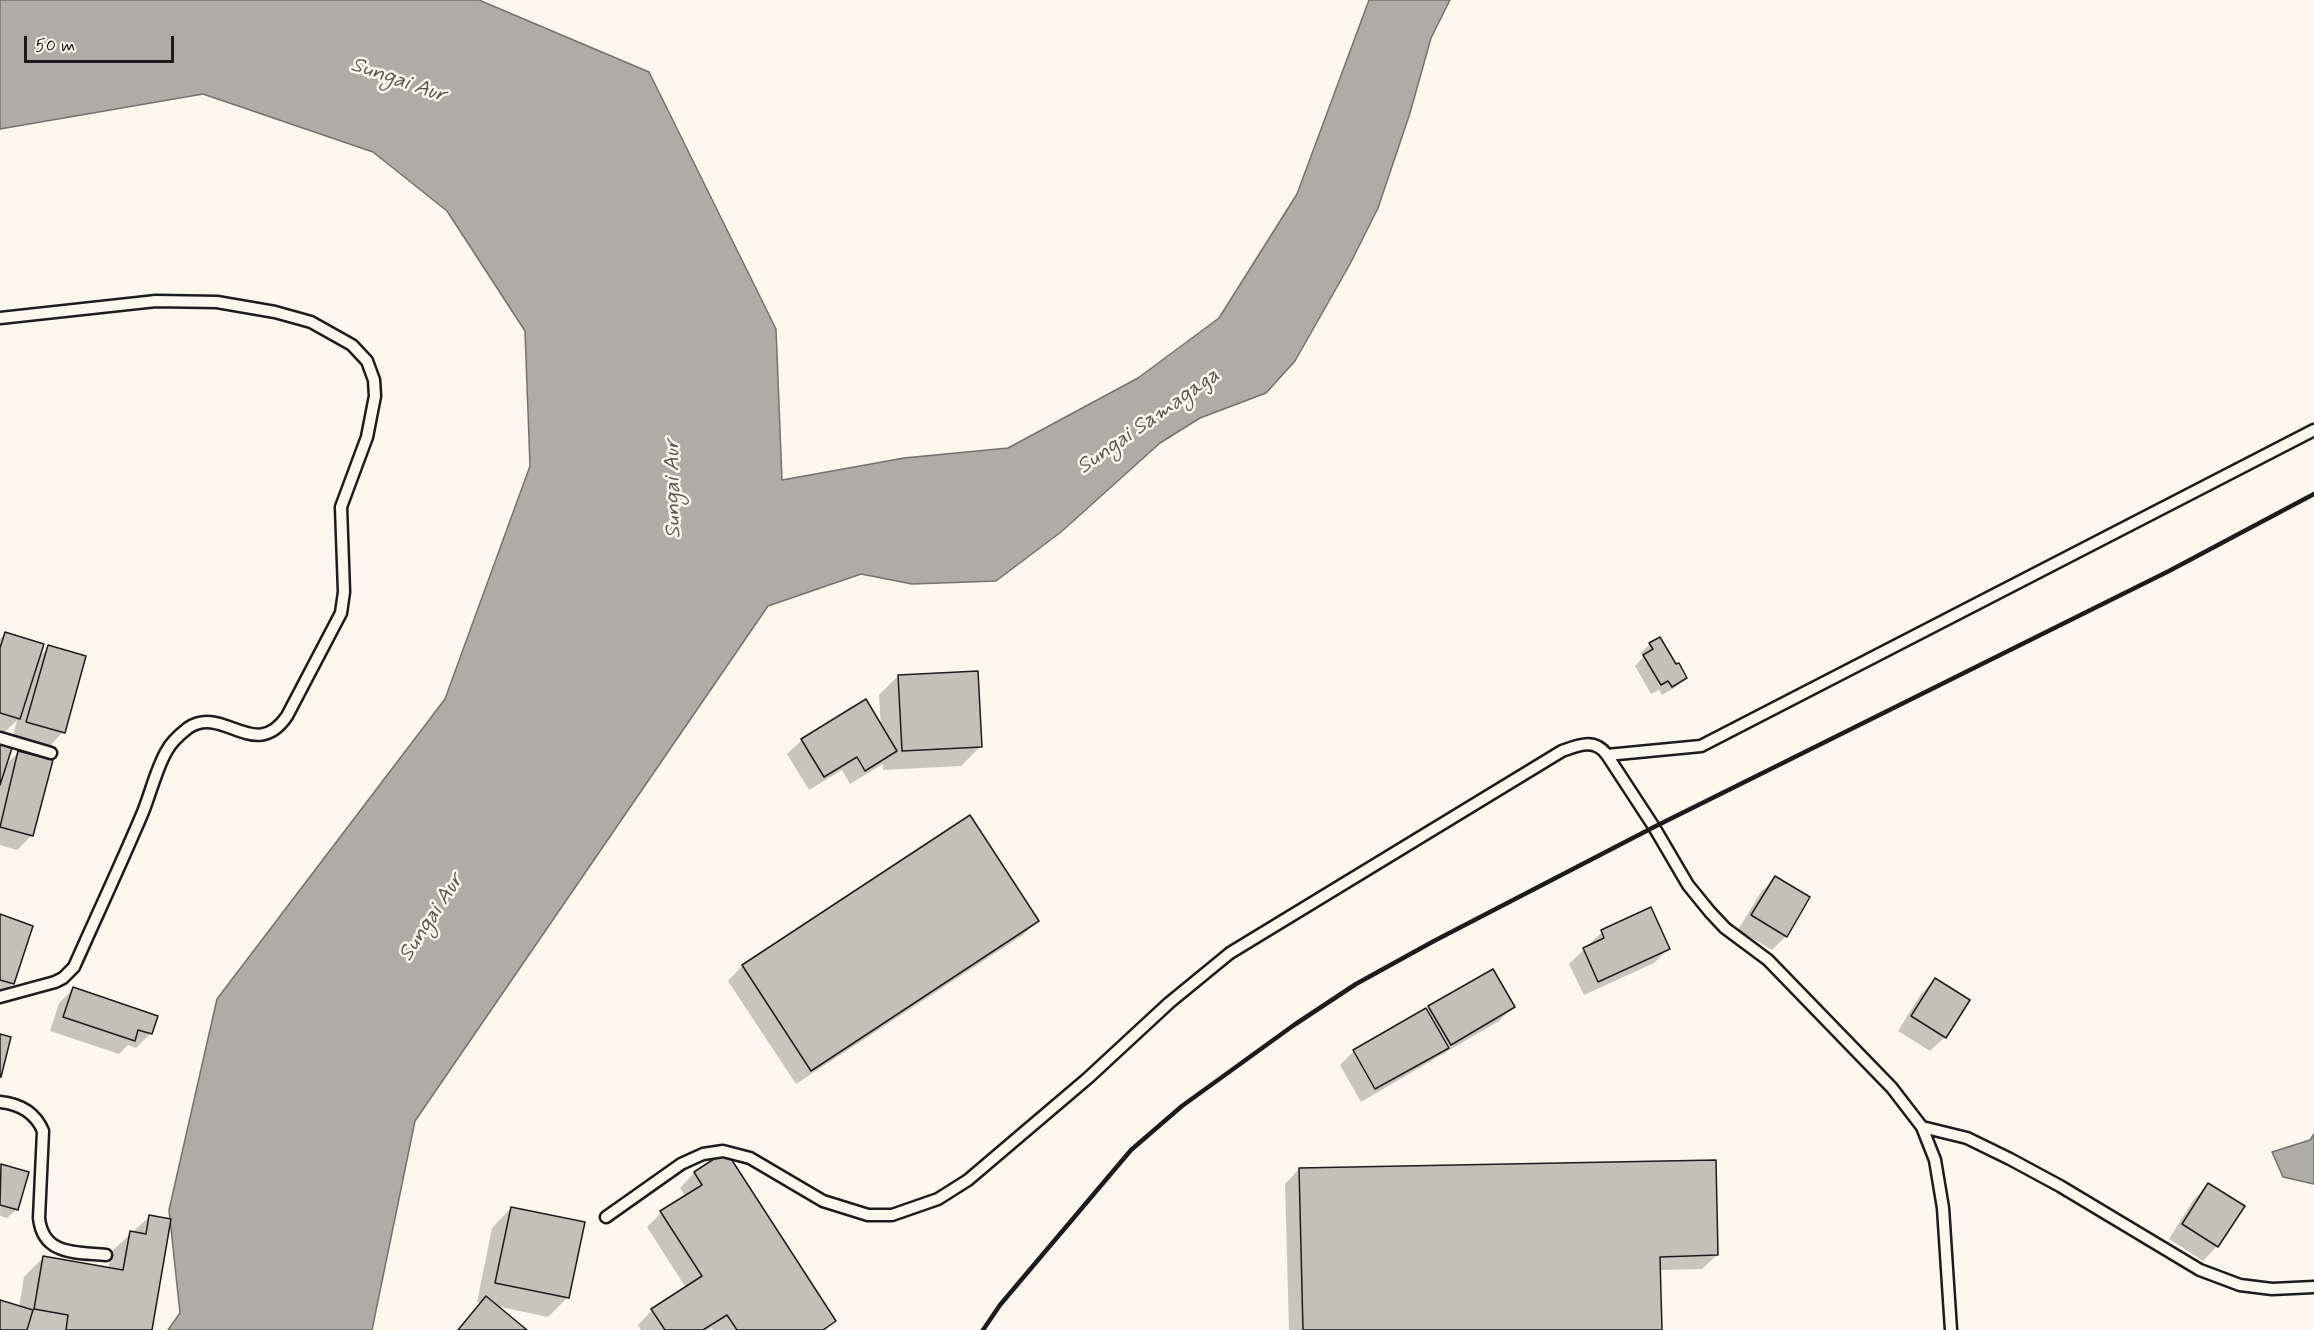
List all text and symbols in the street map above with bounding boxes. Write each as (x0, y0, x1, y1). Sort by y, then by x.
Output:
scale bar (27, 24, 177, 62)
text: 50 m (35, 34, 75, 58)
water label: Sungai Aur (347, 52, 449, 110)
water label: Sungai Samagaga (1073, 363, 1225, 481)
water label: Sungai Aur (660, 439, 688, 539)
water label: Sungai Aur (394, 869, 470, 967)

